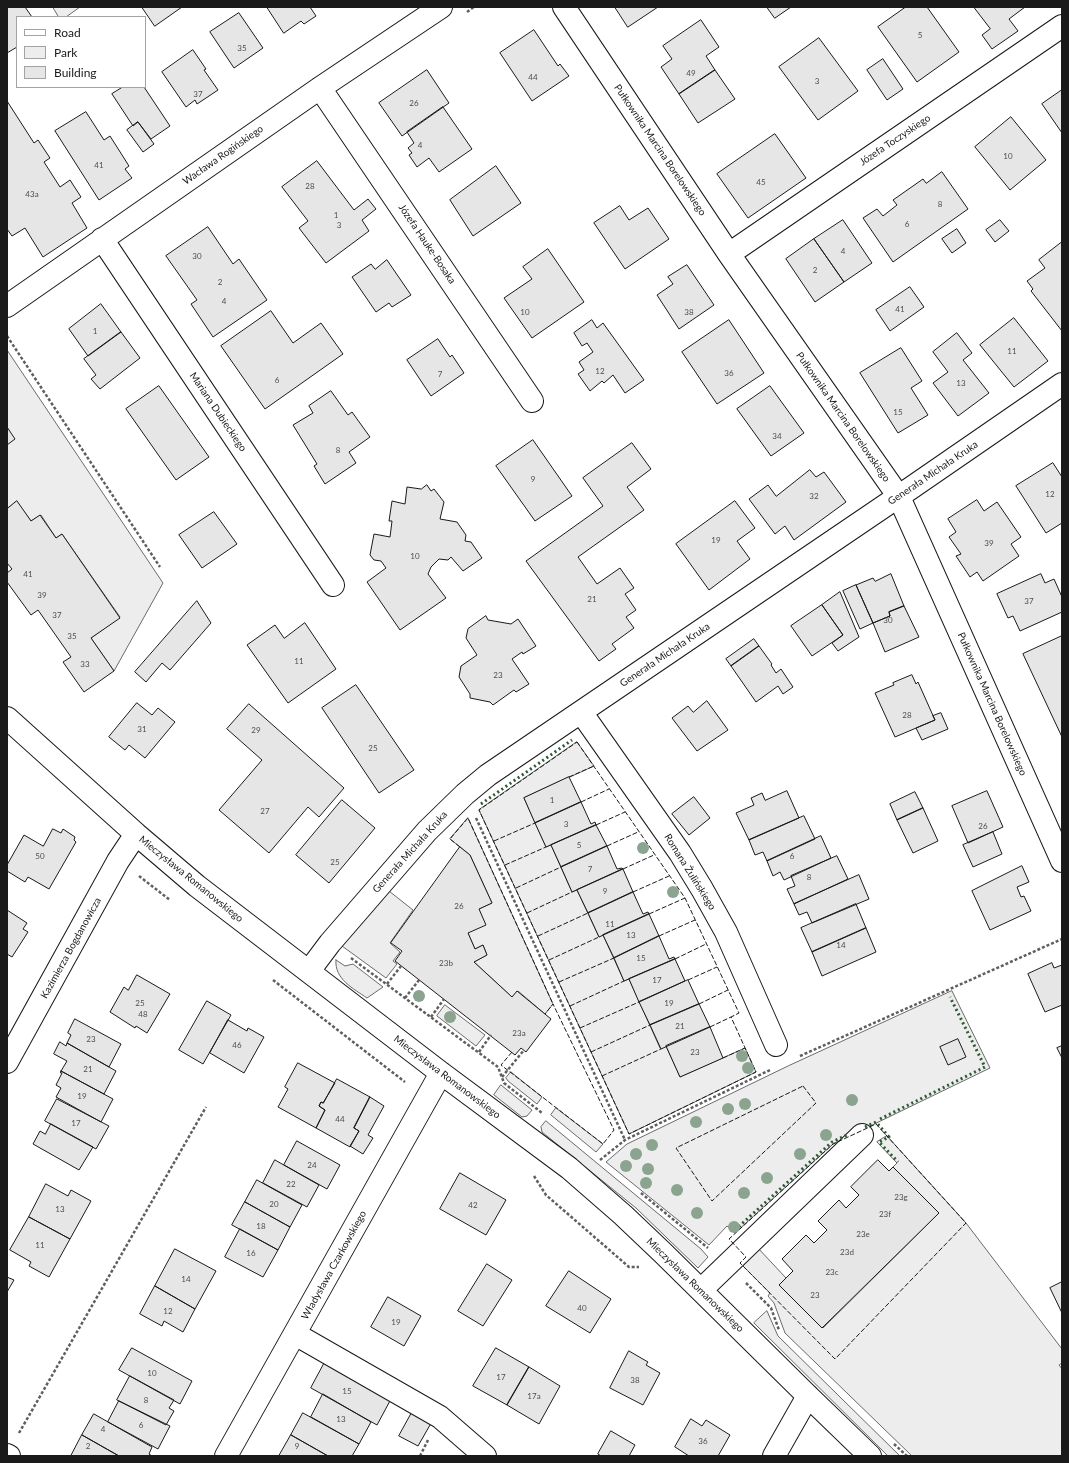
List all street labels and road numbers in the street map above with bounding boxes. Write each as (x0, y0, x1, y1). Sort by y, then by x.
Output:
street label: Pułkownika Marcina Borelowskiego (611, 82, 709, 218)
street label: Józefa Toczyskiego (857, 112, 933, 168)
street label: Wacława Rogińskiego (180, 123, 266, 187)
street label: Józefa Hauke-Bosaka (396, 202, 458, 286)
street label: Pułkownika Marcina Borelowskiego (793, 350, 893, 484)
street label: Mariana Dubieckiego (187, 370, 249, 454)
street label: Generała Michała Kruka (886, 438, 980, 508)
street label: Generała Michała Kruka (618, 620, 712, 690)
street label: Pułkownika Marcina Borelowskiego (955, 630, 1029, 778)
street label: Generała Michała Kruka (370, 809, 450, 895)
street label: Romana Żulińskiego (662, 832, 718, 912)
street label: Mieczysława Romanowskiego (136, 833, 246, 925)
street label: Kazimierza Bogdanowicza (38, 895, 104, 1001)
street label: Mieczysława Romanowskiego (391, 1033, 503, 1121)
street label: Władysława Czarkowskiego (299, 1208, 369, 1322)
street label: Mieczysława Romanowskiego (644, 1235, 746, 1335)

